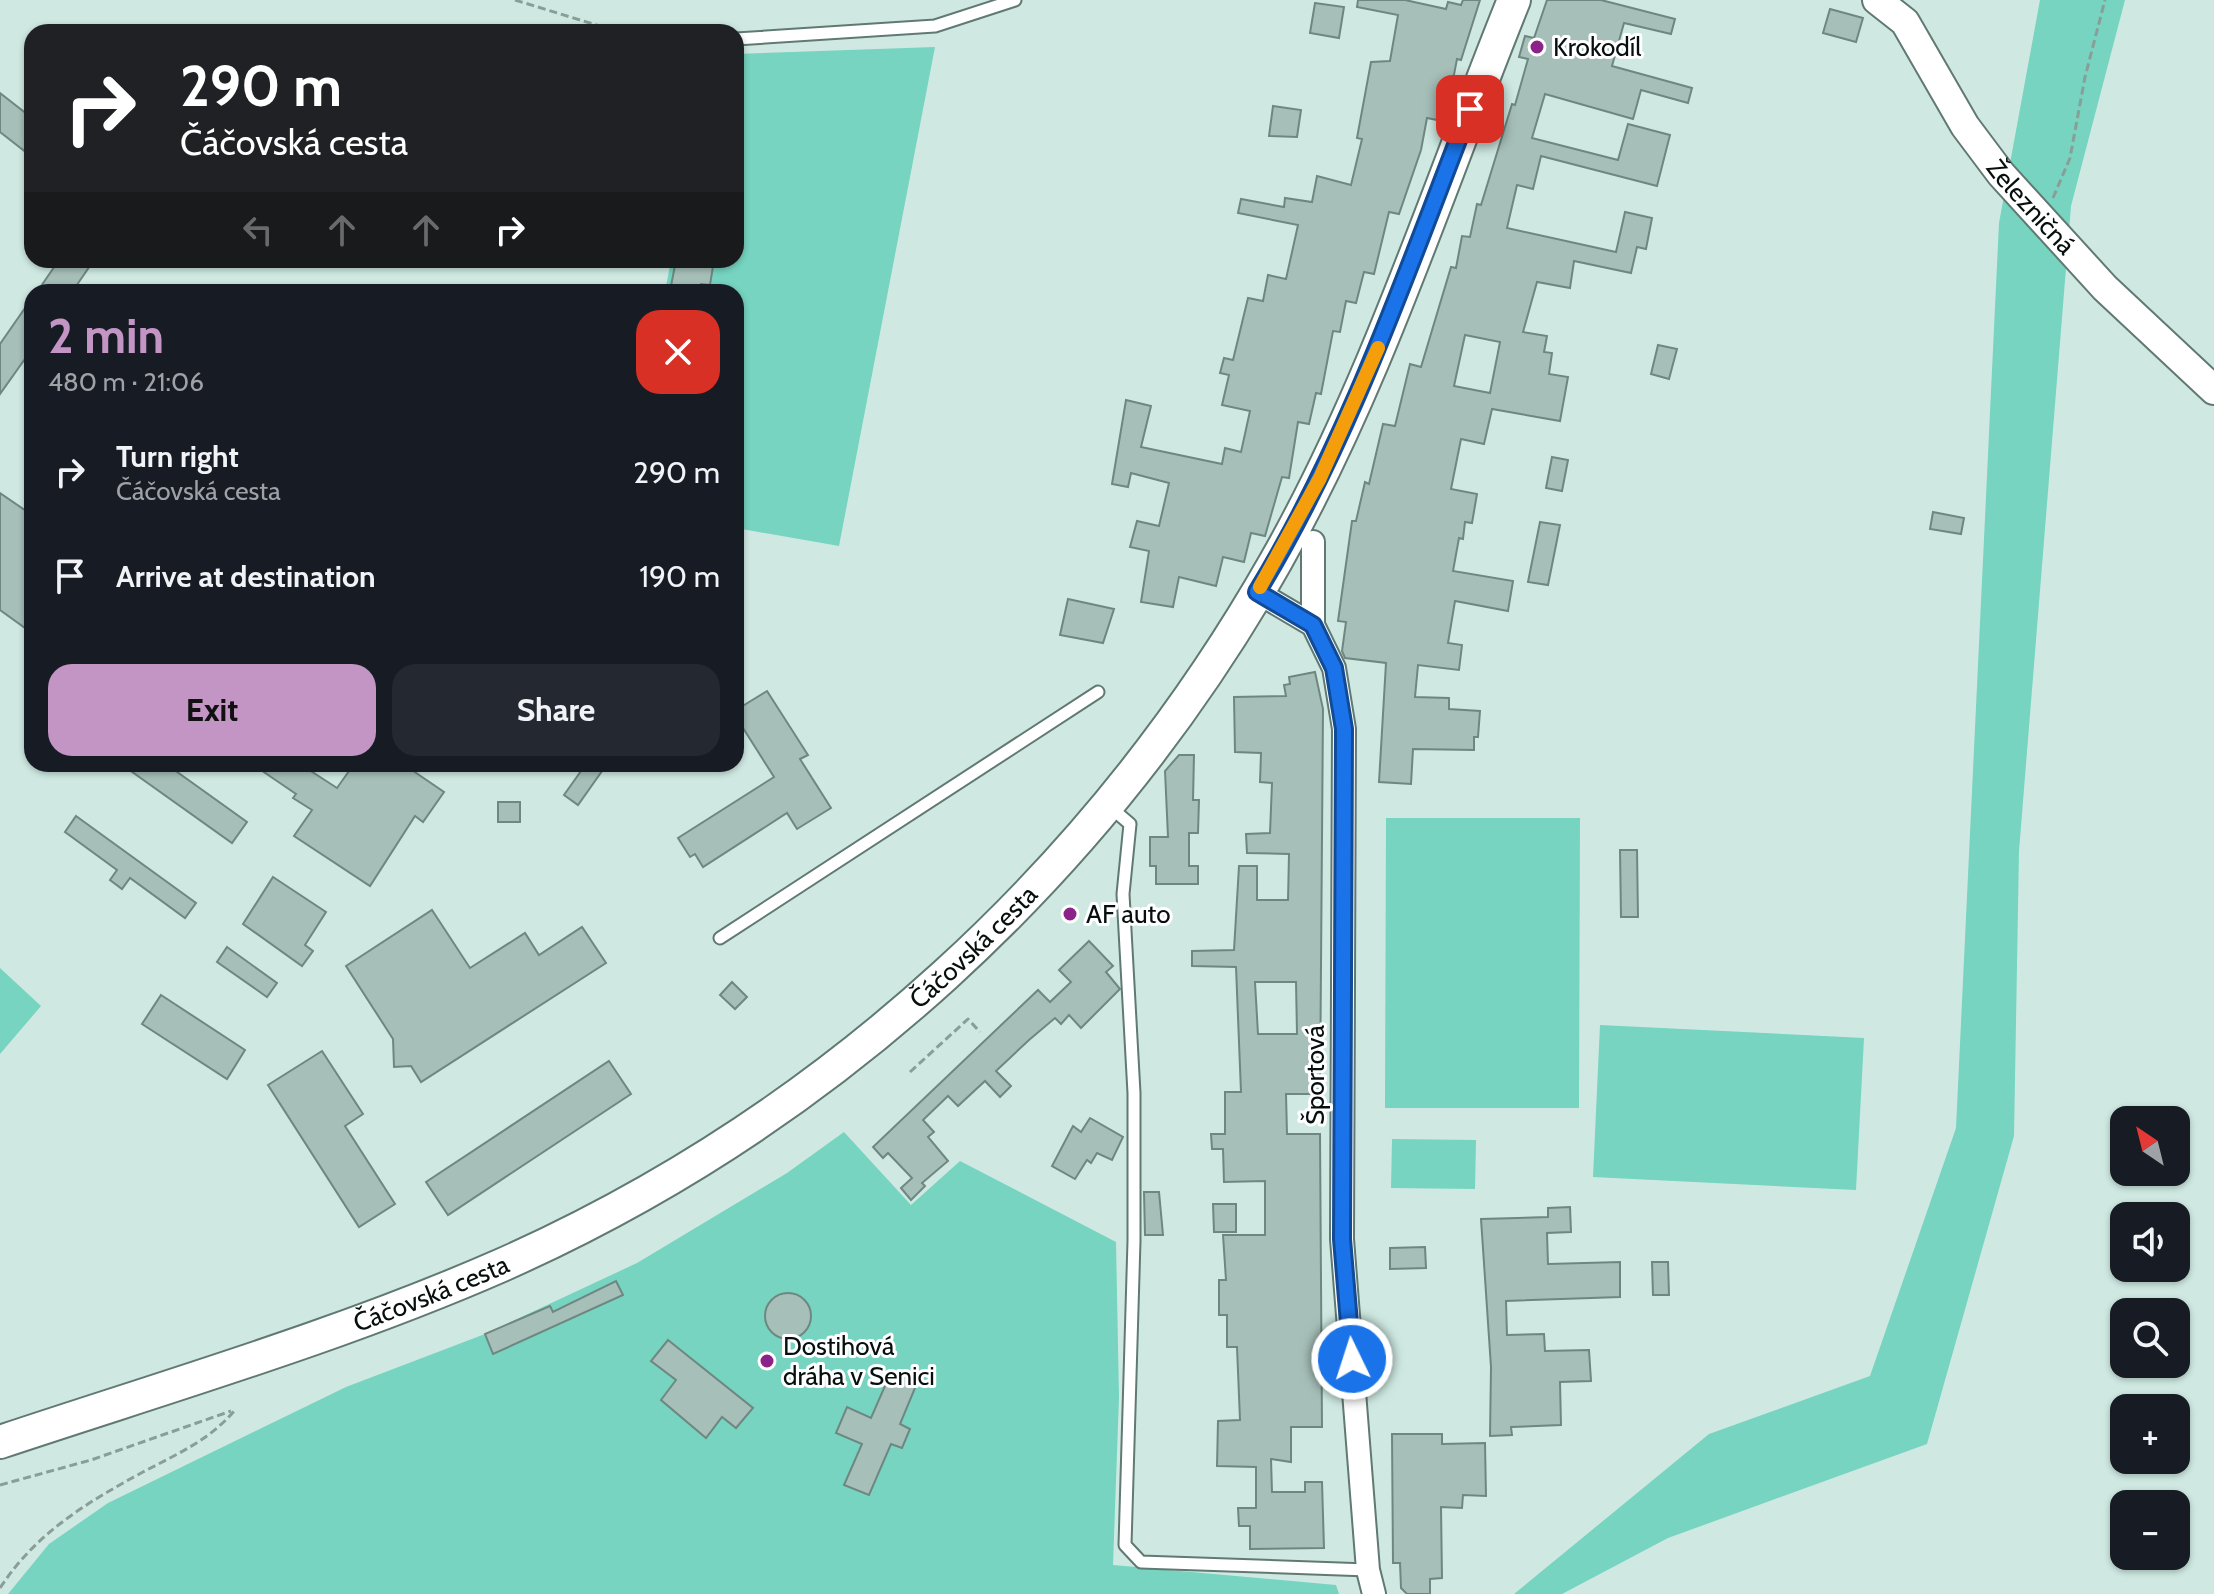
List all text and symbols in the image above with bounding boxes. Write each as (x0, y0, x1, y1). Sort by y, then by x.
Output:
place label: Krokodíl (1553, 31, 1641, 63)
marker: Krokodíl (1528, 38, 1546, 56)
text: 290 m (180, 52, 342, 120)
icon: right (48, 56, 152, 160)
pin (1436, 75, 1504, 143)
icon: arrive (1448, 87, 1492, 131)
text: Čáčovská cesta (180, 120, 408, 164)
street label: Železničná (1980, 153, 2083, 261)
icon: left (236, 208, 280, 252)
icon: ahead (320, 208, 364, 252)
icon: ahead (404, 208, 448, 252)
icon: right (488, 208, 532, 252)
text: 2 min (48, 307, 164, 365)
button: close (636, 310, 720, 394)
text: 480 m · 21:06 (48, 366, 204, 398)
text: Turn right (116, 438, 239, 475)
icon: right (48, 450, 92, 494)
text: 290 m (633, 454, 720, 491)
text: Čáčovská cesta (116, 475, 281, 507)
icon: arrive (48, 554, 92, 598)
text: Arrive at destination (116, 558, 376, 595)
text: 190 m (639, 558, 720, 595)
button: Exit (48, 664, 376, 756)
button: Share (392, 664, 720, 756)
street label: Čáčovská cesta (903, 878, 1044, 1015)
place label: AF auto (1086, 898, 1171, 930)
marker: AF auto (1061, 905, 1079, 923)
street label: Športová (1299, 1025, 1331, 1125)
north arrow (2110, 1106, 2190, 1186)
map controls (2110, 1106, 2190, 1570)
button: sound (2110, 1202, 2190, 1282)
street label: Čáčovská cesta (349, 1248, 514, 1339)
button: search (2110, 1298, 2190, 1378)
position arrow (1310, 1317, 1394, 1401)
place label: Dostihová dráha v Senici (783, 1330, 935, 1392)
marker: Dostihová dráha v Senici (758, 1352, 776, 1370)
button: + (2110, 1394, 2190, 1474)
button: − (2110, 1490, 2190, 1570)

